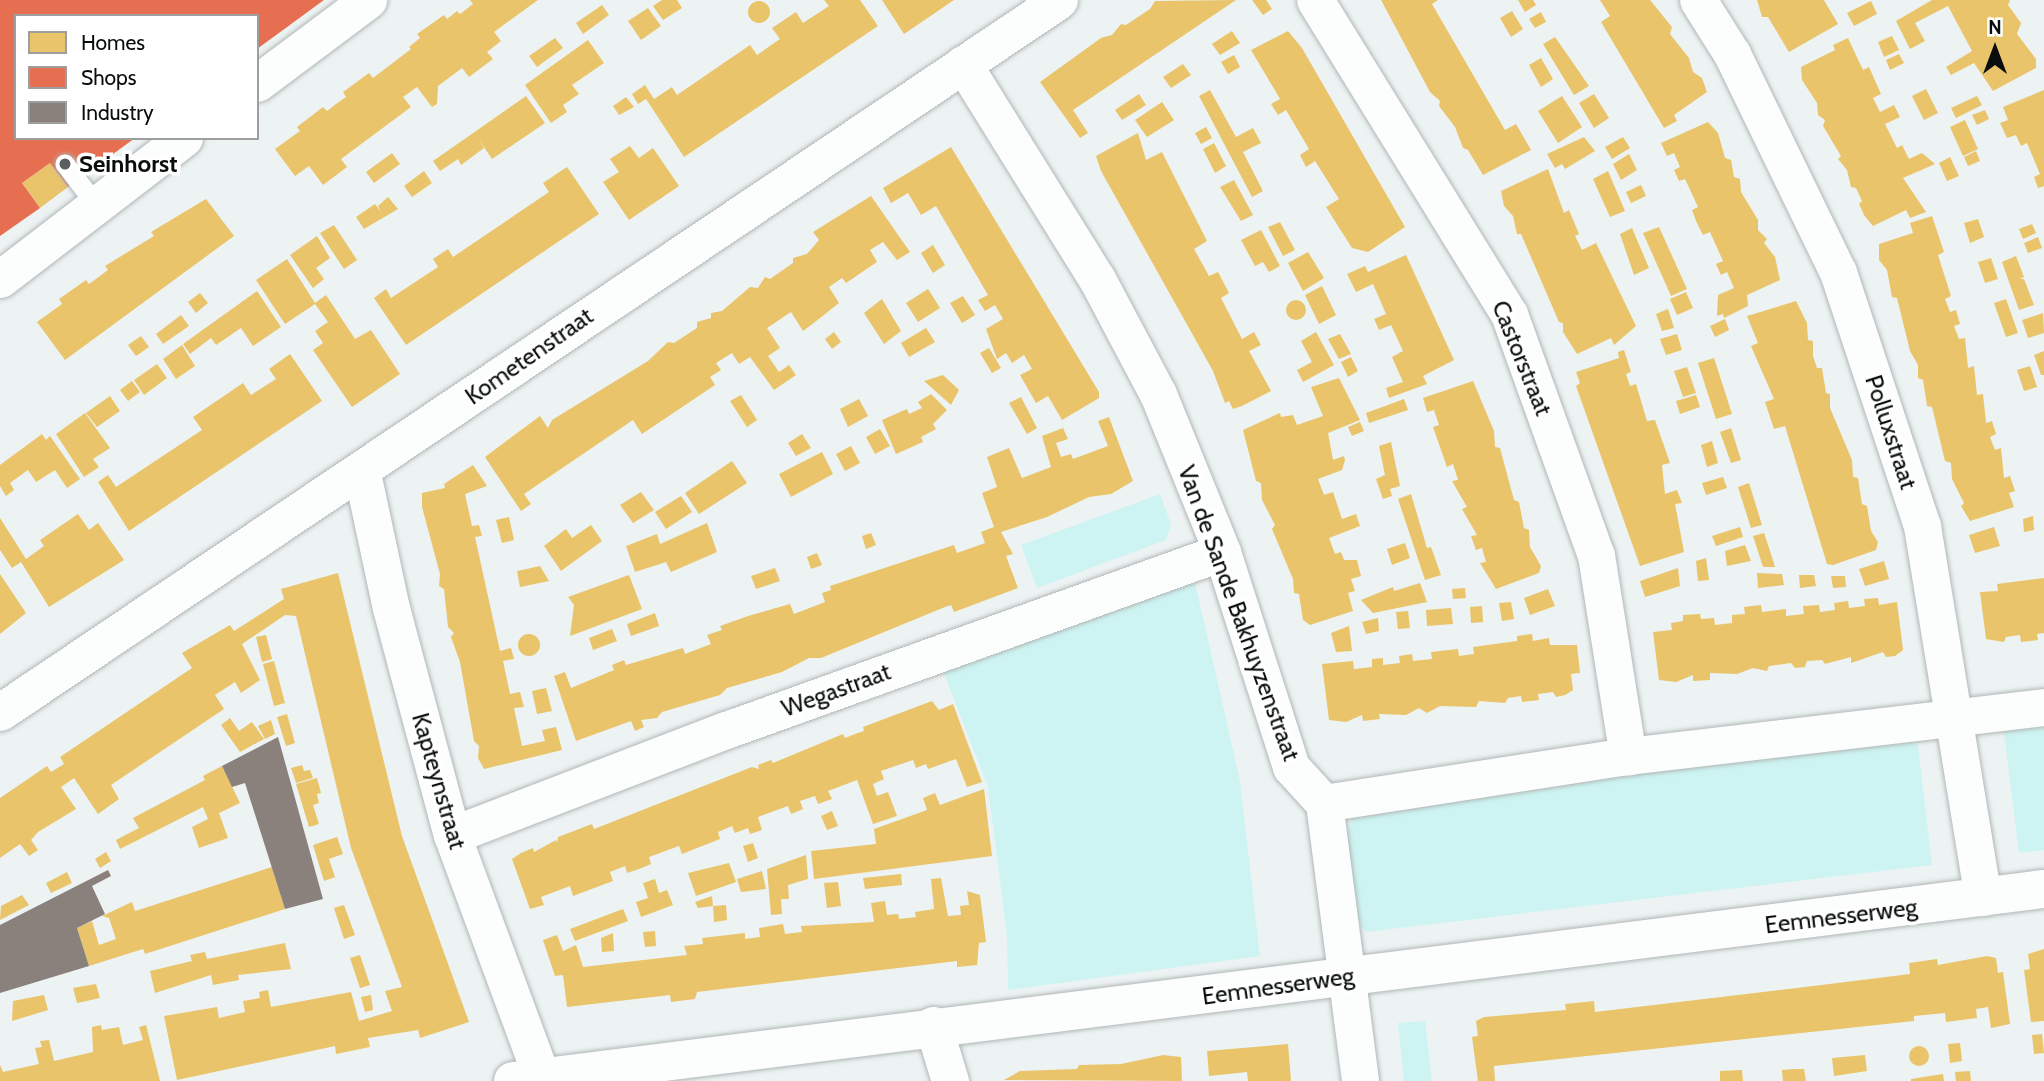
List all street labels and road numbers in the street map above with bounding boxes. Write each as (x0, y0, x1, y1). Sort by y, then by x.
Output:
street label: Castorstraat (1486, 296, 1558, 420)
street label: Kometenstraat (460, 301, 598, 411)
street label: Polluxstraat (1859, 371, 1923, 493)
street label: Van de Sande Bakhuyzenstraat (1172, 461, 1306, 765)
street label: Wegastraat (778, 657, 894, 723)
street label: Kapteynstraat (406, 710, 472, 852)
street label: Eemnesserweg (1763, 892, 1919, 940)
street label: Eemnesserweg (1200, 961, 1356, 1011)

